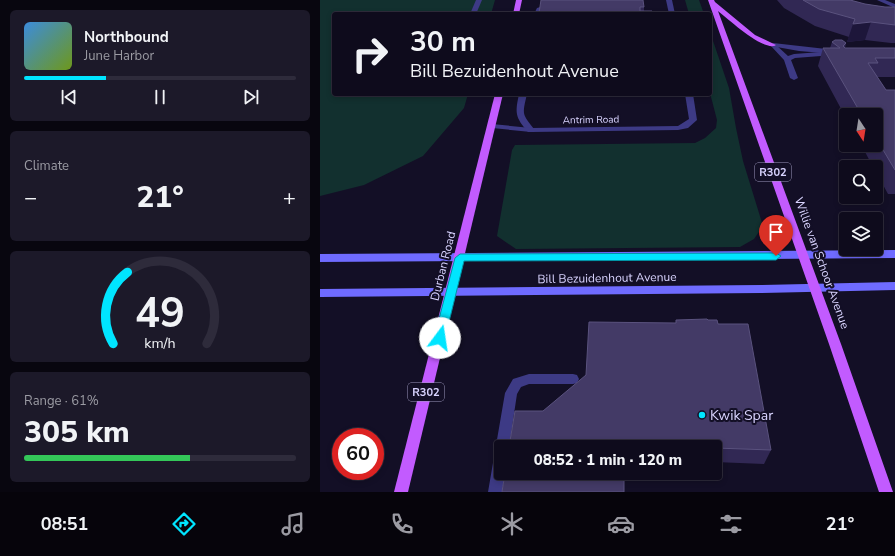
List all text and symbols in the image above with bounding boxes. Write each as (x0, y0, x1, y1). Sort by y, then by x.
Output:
text: 30 m (410, 23, 476, 61)
text: Northbound (84, 27, 169, 47)
icon: right (344, 28, 396, 80)
text: June Harbor (84, 47, 154, 65)
text: Bill Bezuidenhout Avenue (410, 59, 619, 83)
icon: previous (58, 86, 80, 108)
icon: pause (149, 86, 171, 108)
icon: next (240, 86, 262, 108)
north arrow (839, 108, 883, 152)
map controls (839, 108, 883, 256)
street label: Antrim Road (563, 113, 620, 127)
text: Climate (24, 157, 69, 175)
button: search (839, 160, 883, 204)
road number: R302 (755, 163, 791, 181)
text: 21° (136, 177, 184, 218)
text: − (24, 183, 37, 213)
text: + (283, 183, 296, 213)
street label: Willie van Schoor Avenue (791, 195, 853, 331)
button: layers (839, 212, 883, 256)
pin (759, 215, 793, 256)
icon: arrive (765, 221, 787, 243)
street label: Durban Road (427, 230, 459, 302)
street label: Bill Bezuidenhout Avenue (537, 269, 677, 287)
text: 49 (135, 285, 185, 342)
position arrow (419, 317, 461, 359)
text: km/h (144, 334, 176, 353)
road number: R302 (408, 383, 444, 401)
text: Range · 61% (24, 392, 99, 410)
place label: Kwik Spar (710, 406, 773, 425)
marker: Kwik Spar (697, 410, 707, 420)
text: 305 km (24, 412, 130, 453)
speed limit sign: 60 (332, 428, 384, 480)
text: 08:52 · 1 min · 120 m (534, 450, 682, 470)
icon: directions (170, 510, 198, 538)
icon: music (279, 510, 307, 538)
icon: phone (388, 510, 416, 538)
icon: climate (498, 510, 526, 538)
icon: car (607, 510, 635, 538)
icon: filters (717, 510, 745, 538)
text: 08:51 (41, 512, 88, 536)
text: 21° (826, 512, 854, 536)

